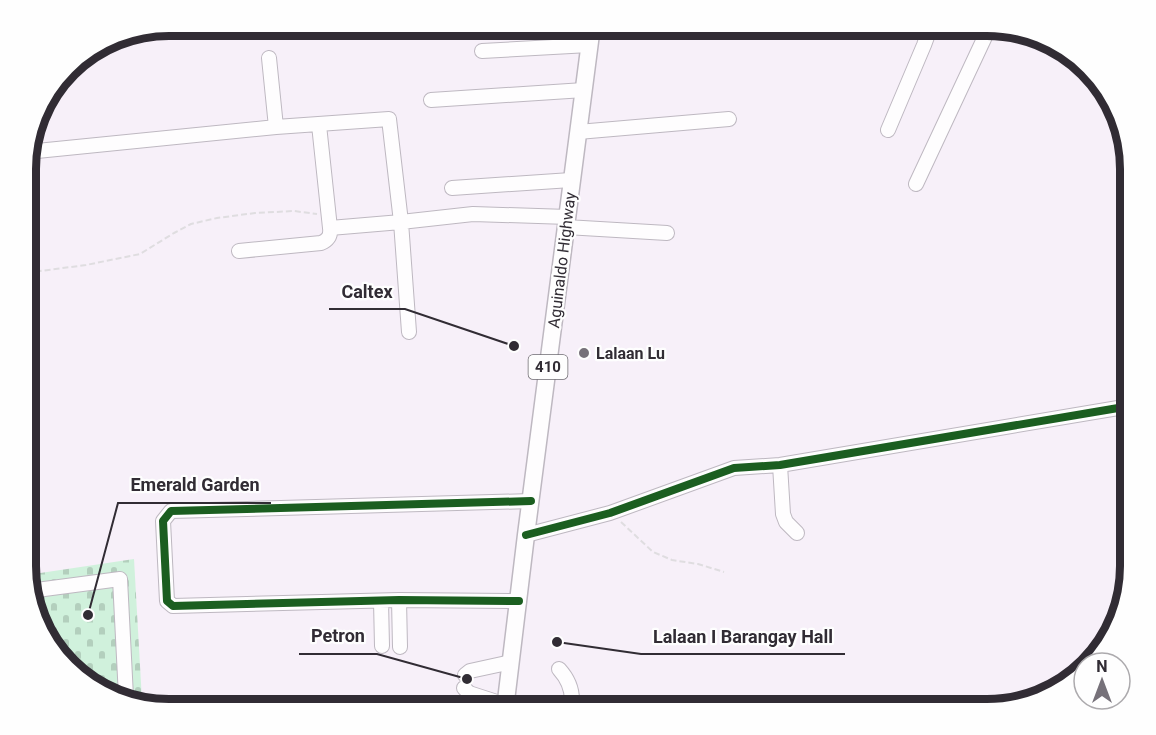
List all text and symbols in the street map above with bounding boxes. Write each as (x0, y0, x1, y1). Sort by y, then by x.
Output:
street label: Aguinaldo Highway (544, 190, 580, 329)
callout: Caltex (329, 273, 405, 309)
text: Caltex (341, 281, 393, 302)
place label: Lalaan Lu (596, 344, 665, 363)
marker: Lalaan Lu (577, 346, 591, 360)
road number: 410 (528, 355, 568, 379)
callout: Emerald Garden (118, 467, 271, 503)
text: Emerald Garden (130, 474, 260, 495)
callout: Petron (299, 618, 377, 654)
callout: Lalaan I Barangay Hall (641, 618, 845, 654)
text: Petron (311, 625, 365, 646)
text: Lalaan I Barangay Hall (653, 626, 833, 647)
north arrow (1072, 651, 1132, 711)
text: N (1096, 657, 1108, 676)

